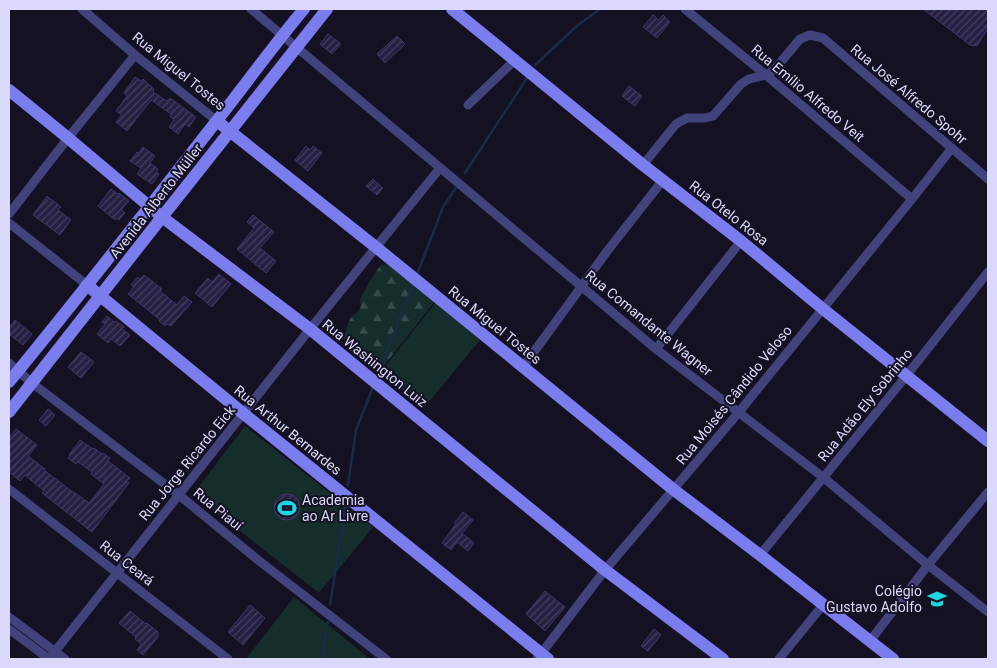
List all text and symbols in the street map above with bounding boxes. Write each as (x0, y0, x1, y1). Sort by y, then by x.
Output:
street label: Rua Miguel Tostes (129, 29, 229, 113)
street label: Rua Emílio Alfredo Veit (748, 41, 868, 145)
street label: Rua José Alfredo Spohr (848, 41, 971, 147)
street label: Avenida Alberto Müller (106, 140, 206, 261)
street label: Rua Otelo Rosa (686, 177, 772, 249)
street label: Rua Comandante Wagner (582, 267, 716, 379)
street label: Rua Miguel Tostes (445, 283, 545, 367)
street label: Rua Washington Luiz (319, 316, 431, 410)
street label: Rua Moisés Cândido Veloso (673, 322, 795, 468)
street label: Rua Adão Ely Sobrinho (814, 345, 916, 465)
street label: Rua Arthur Bernardes (231, 382, 345, 478)
street label: Rua Jorge Ricardo Eick (136, 402, 239, 524)
street label: Rua Piauí (190, 484, 246, 534)
place label: Academia ao Ar Livre (302, 492, 368, 524)
sports icon: Academia ao Ar Livre (276, 497, 298, 519)
street label: Rua Ceará (97, 537, 157, 589)
place label: Colégio Gustavo Adolfo (826, 583, 922, 615)
school or university icon: Colégio Gustavo Adolfo (926, 588, 948, 610)

